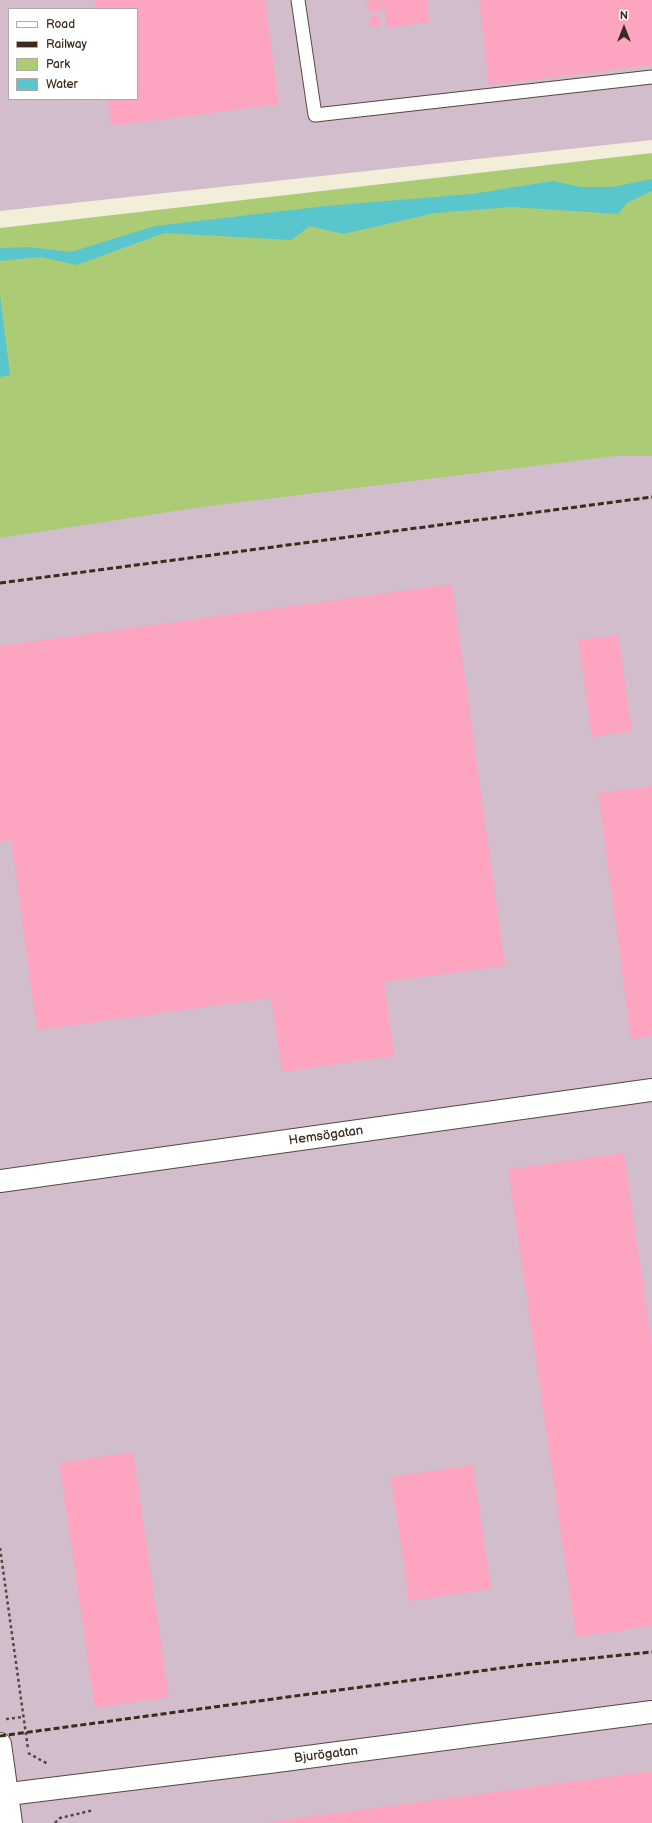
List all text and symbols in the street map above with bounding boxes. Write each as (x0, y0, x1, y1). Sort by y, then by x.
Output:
legend (8, 8, 138, 100)
north arrow (604, 8, 644, 48)
text: N (620, 9, 628, 22)
text: Road (46, 17, 75, 32)
text: Railway (46, 37, 87, 52)
text: Park (46, 57, 70, 72)
text: Water (46, 77, 78, 92)
street label: Hemsögatan (288, 1123, 364, 1149)
street label: Bjurögatan (293, 1743, 359, 1767)

